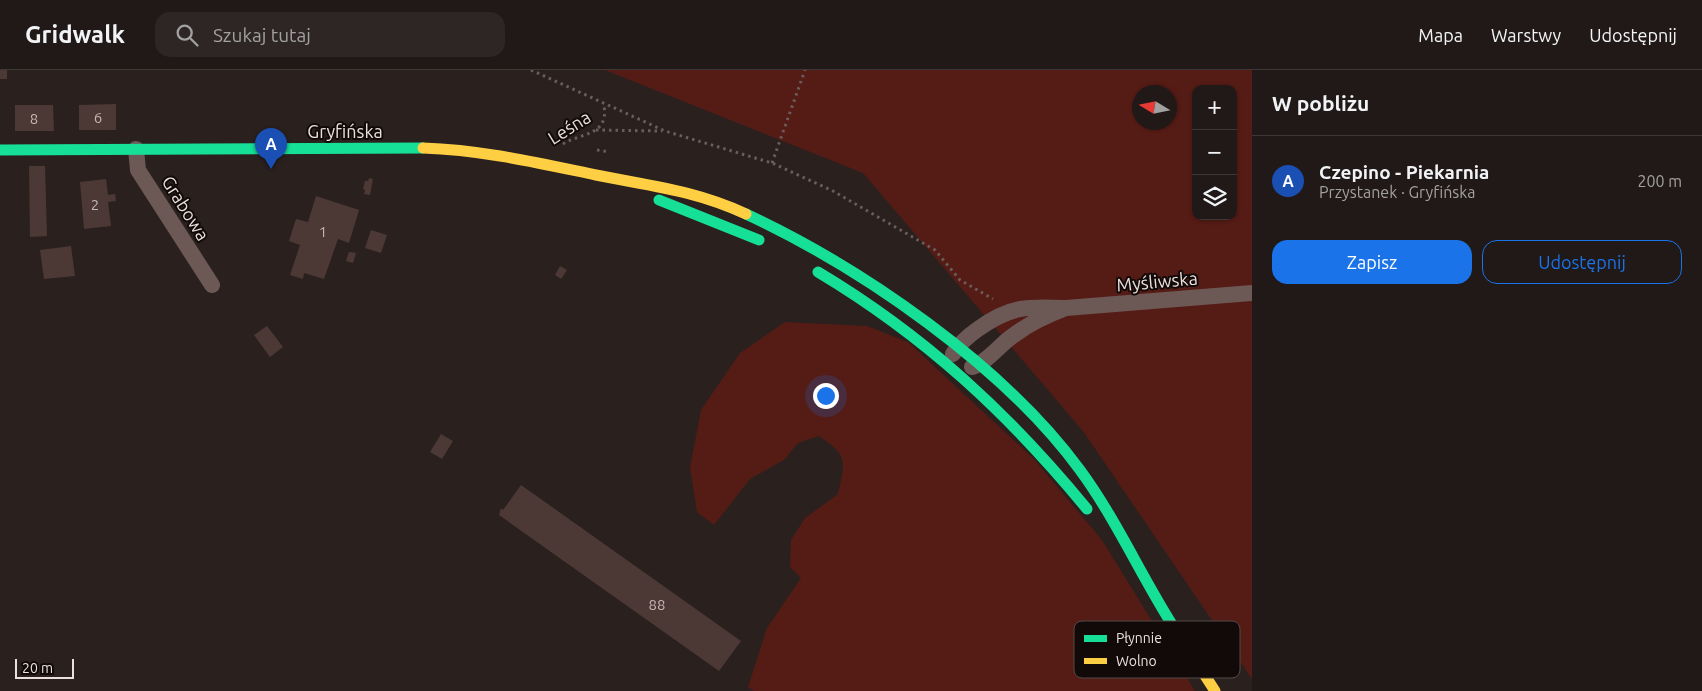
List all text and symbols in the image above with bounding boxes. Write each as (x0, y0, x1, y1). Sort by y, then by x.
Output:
search box (155, 12, 505, 57)
text: Gridwalk (25, 21, 125, 48)
icon: search (173, 21, 201, 49)
text: Szukaj tutaj (213, 24, 311, 46)
text: Mapa (1418, 25, 1463, 45)
text: Warstwy (1491, 25, 1561, 45)
text: Udostępnij (1589, 25, 1677, 45)
north arrow (1132, 85, 1177, 130)
map controls (1192, 85, 1237, 220)
button: + (1192, 85, 1237, 130)
text: W pobliżu (1272, 91, 1369, 115)
street label: Leśna (544, 106, 594, 148)
house number: 6 (94, 109, 102, 126)
house number: 8 (30, 110, 38, 127)
street label: Gryfińska (307, 121, 383, 141)
pin: A (255, 128, 287, 169)
button: − (1192, 130, 1237, 175)
text: Czepino - Piekarnia (1319, 161, 1489, 183)
street label: Grabowa (158, 172, 214, 244)
text: A (1282, 172, 1294, 190)
text: 200 m (1637, 172, 1682, 190)
button: layers (1192, 175, 1237, 220)
text: Przystanek · Gryfińska (1319, 183, 1476, 201)
house number: 2 (91, 196, 99, 213)
house number: 1 (319, 223, 327, 240)
button: Zapisz (1272, 240, 1472, 284)
button: Udostępnij (1482, 240, 1682, 284)
street label: Myśliwska (1116, 267, 1198, 295)
your location (813, 383, 839, 409)
house number: 88 (649, 596, 665, 613)
legend (1074, 621, 1240, 678)
text: Płynnie (1116, 630, 1162, 646)
text: Wolno (1116, 653, 1157, 669)
scale bar (15, 656, 74, 679)
text: 20 m (22, 660, 53, 676)

